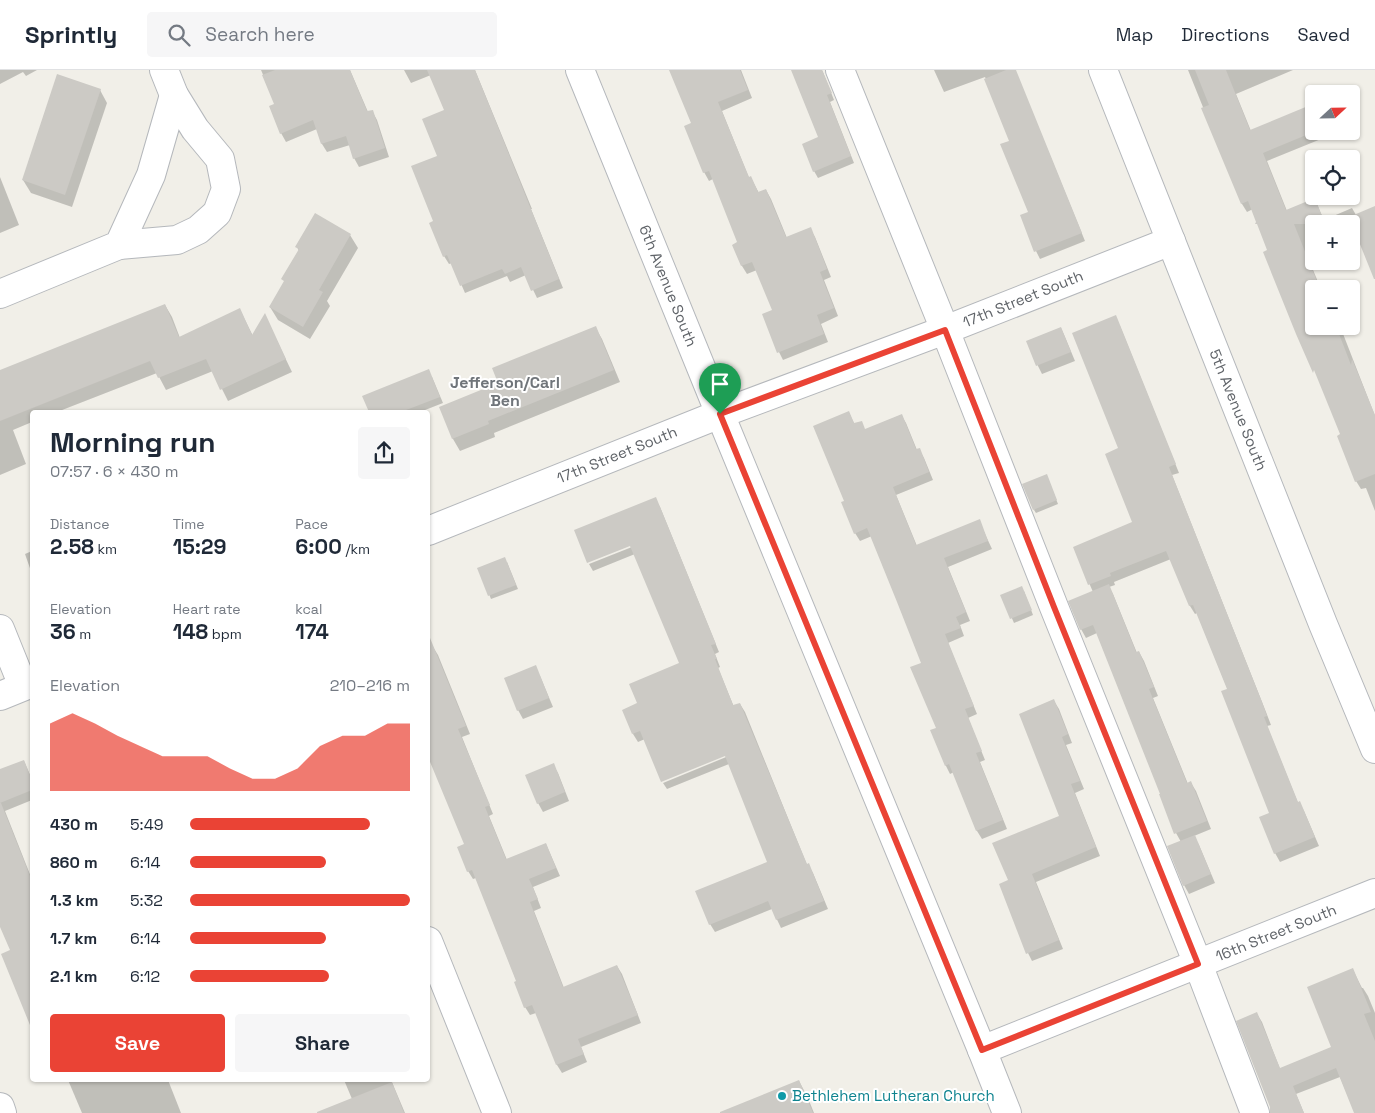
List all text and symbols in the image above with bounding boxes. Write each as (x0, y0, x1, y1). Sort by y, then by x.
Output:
search box (147, 12, 497, 57)
text: Sprintly (25, 19, 117, 50)
icon: search (165, 21, 193, 49)
text: Search here (205, 22, 315, 47)
text: Map (1116, 23, 1153, 46)
text: Directions (1181, 23, 1270, 46)
text: Saved (1298, 23, 1350, 46)
north arrow (1305, 85, 1360, 140)
map controls (1305, 85, 1360, 335)
button: locate (1305, 150, 1360, 205)
button: + (1305, 215, 1360, 270)
street label: 6th Avenue South (635, 222, 702, 349)
street label: 17th Street South (960, 266, 1086, 331)
button: − (1305, 280, 1360, 335)
street label: 5th Avenue South (1205, 346, 1271, 473)
pin (699, 363, 741, 414)
icon: arrive (706, 370, 734, 398)
district label: Jefferson/Carl Ben (450, 372, 560, 411)
street label: 17th Street South (554, 422, 680, 487)
text: Morning run (50, 424, 215, 460)
button: share (358, 427, 410, 479)
text: 07:57 · 6 × 430 m (50, 461, 178, 482)
text: Distance (50, 515, 110, 533)
text: Time (173, 515, 205, 533)
text: Pace (295, 515, 328, 533)
text: 2.58 (50, 533, 94, 560)
text: 15:29 (173, 533, 226, 560)
text: 6:00 (295, 533, 342, 560)
text: km (94, 540, 117, 558)
text: /km (342, 540, 370, 558)
text: Elevation (50, 600, 111, 618)
text: Heart rate (173, 600, 241, 618)
text: kcal (295, 600, 322, 618)
text: 36 (50, 618, 76, 645)
text: 148 (173, 618, 208, 645)
text: 174 (295, 618, 329, 645)
text: m (76, 625, 91, 643)
text: bpm (208, 625, 242, 643)
text: Elevation (50, 675, 120, 696)
text: 210–216 m (330, 675, 410, 696)
text: 430 m (50, 814, 98, 835)
text: 5:49 (130, 814, 163, 835)
text: 860 m (50, 852, 98, 873)
text: 6:14 (130, 852, 161, 873)
text: 1.3 km (50, 890, 98, 911)
text: 5:32 (130, 890, 163, 911)
street label: 16th Street South (1213, 900, 1339, 965)
text: 1.7 km (50, 928, 97, 949)
text: 6:14 (130, 928, 161, 949)
text: 2.1 km (50, 966, 97, 987)
text: 6:12 (130, 966, 160, 987)
button: Save (50, 1014, 225, 1072)
button: Share (235, 1014, 410, 1072)
place label: Bethlehem Lutheran Church (792, 1086, 995, 1105)
marker: Bethlehem Lutheran Church (776, 1090, 788, 1102)

